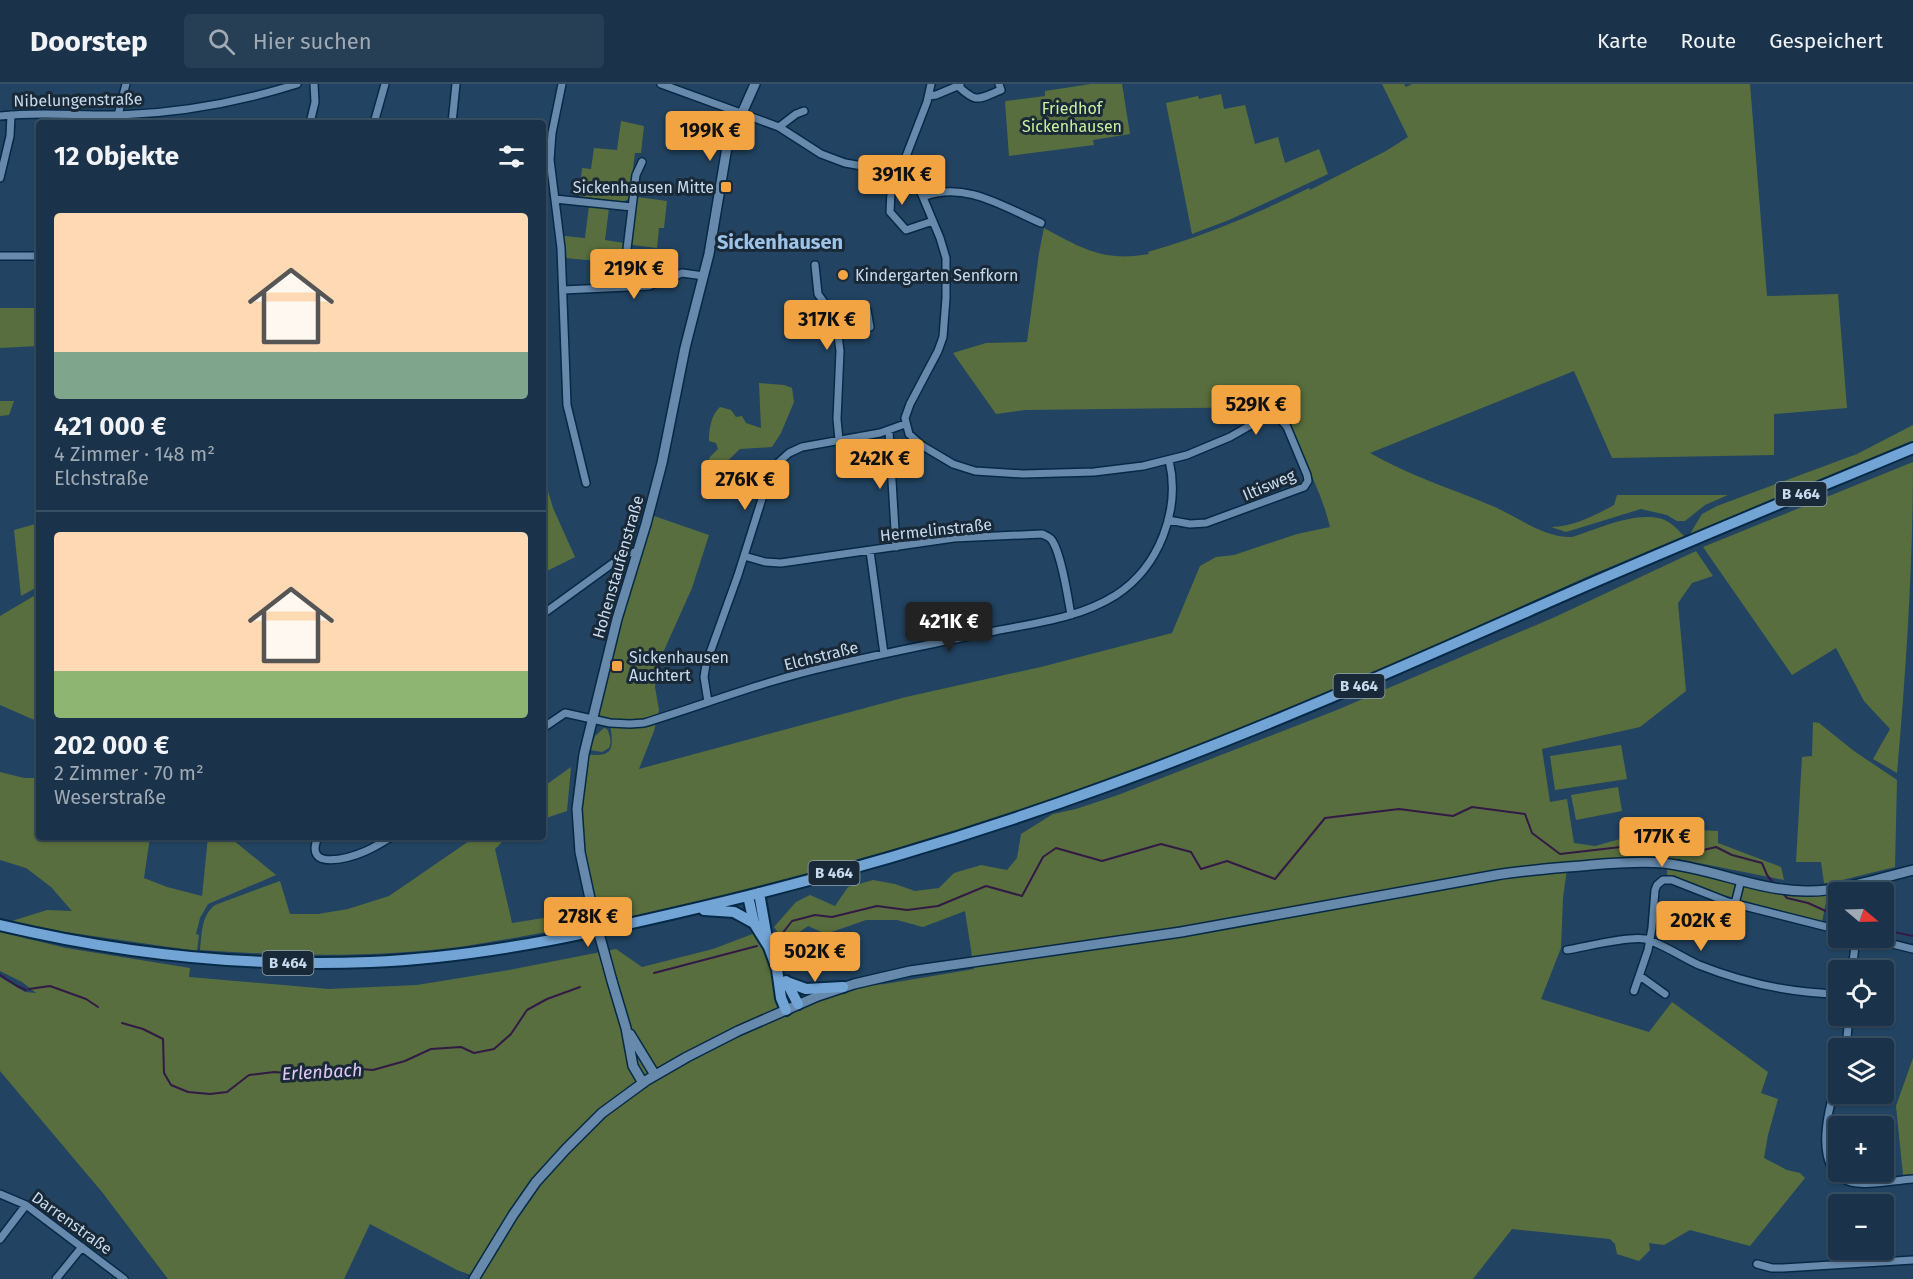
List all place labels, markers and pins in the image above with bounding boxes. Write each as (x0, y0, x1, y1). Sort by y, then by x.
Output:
pin: 199K € (661, 111, 759, 162)
pin: 391K € (853, 155, 951, 206)
place label: Sickenhausen Mitte (573, 178, 714, 197)
marker: Sickenhausen Mitte (719, 180, 733, 194)
pin: 219K € (585, 249, 683, 300)
place label: Kindergarten Senfkorn (855, 266, 1018, 285)
marker: Kindergarten Senfkorn (836, 268, 850, 282)
pin: 317K € (778, 300, 876, 351)
pin: 529K € (1207, 385, 1305, 436)
pin: 242K € (831, 439, 929, 490)
pin: 276K € (696, 460, 794, 511)
pin: 421K € (900, 602, 998, 653)
place label: Sickenhausen Auchtert (629, 648, 729, 685)
marker: Sickenhausen Auchtert (610, 659, 624, 673)
pin: 177K € (1613, 817, 1711, 868)
pin: 278K € (539, 897, 637, 948)
pin: 202K € (1652, 901, 1750, 952)
pin: 502K € (766, 932, 864, 983)

